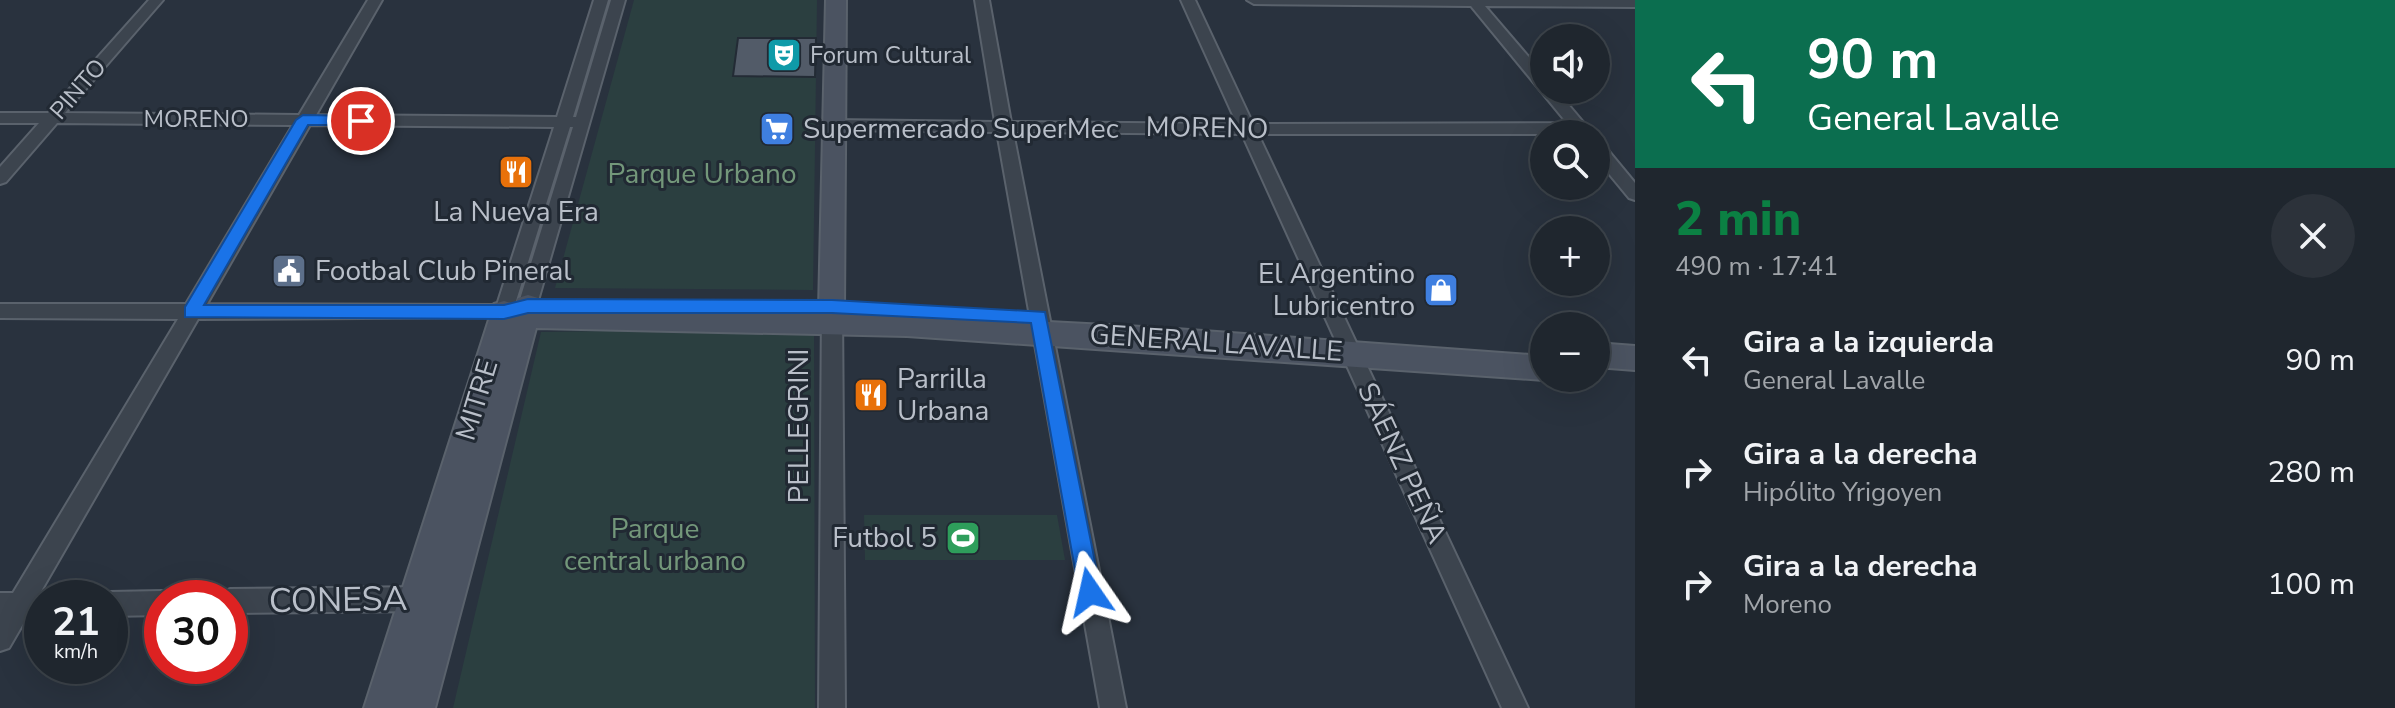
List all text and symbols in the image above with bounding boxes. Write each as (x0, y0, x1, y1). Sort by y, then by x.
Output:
text: 90 m (1807, 21, 1938, 98)
map controls (1530, 24, 1610, 392)
button: sound (1530, 24, 1610, 104)
icon: left (1675, 32, 1779, 136)
theatre icon: Forum Cultural (765, 36, 803, 74)
place label: Forum Cultural (810, 39, 971, 71)
street label: PINTO (43, 52, 113, 126)
pin (327, 87, 395, 155)
text: General Lavalle (1807, 94, 2060, 143)
icon: arrive (339, 99, 383, 143)
street label: MORENO (143, 103, 249, 135)
street label: MORENO (1145, 108, 1269, 148)
supermarket icon: Supermercado SuperMec (758, 110, 796, 148)
place label: Supermercado SuperMec (803, 110, 1119, 148)
button: search (1530, 120, 1610, 200)
restaurant icon: La Nueva Era (497, 153, 535, 191)
park label: Parque Urbano (608, 155, 796, 193)
text: 2 min (1675, 186, 1801, 252)
place label: La Nueva Era (433, 193, 599, 231)
button: close (2271, 194, 2355, 278)
button: + (1530, 216, 1610, 296)
text: 490 m · 17:41 (1675, 249, 1838, 284)
public building icon: Footbal Club Pineral (270, 252, 308, 290)
place label: Footbal Club Pineral (315, 252, 572, 290)
place label: El Argentino Lubricentro (1258, 255, 1415, 325)
shop icon: El Argentino Lubricentro (1422, 271, 1460, 309)
button: − (1530, 312, 1610, 392)
street label: GENERAL LAVALLE (1088, 315, 1344, 371)
text: Gira a la izquierda (1743, 322, 1994, 363)
icon: left (1675, 338, 1719, 382)
text: 90 m (2286, 340, 2355, 381)
street label: PELLEGRINI (780, 349, 818, 503)
street label: MITRE (447, 355, 507, 445)
place label: Parrilla Urbana (897, 360, 989, 430)
text: General Lavalle (1743, 363, 1925, 398)
restaurant icon: Parrilla Urbana (852, 376, 890, 414)
street label: SÁENZ PEÑA (1348, 376, 1456, 550)
text: Gira a la derecha (1743, 434, 1978, 475)
icon: right (1675, 450, 1719, 494)
text: 280 m (2268, 452, 2355, 493)
text: Hipólito Yrigoyen (1743, 475, 1942, 510)
park label: Parque central urbano (564, 510, 746, 580)
place label: Futbol 5 (832, 519, 937, 557)
sports icon: Futbol 5 (944, 519, 982, 557)
text: Gira a la derecha (1743, 546, 1978, 587)
position arrow (1048, 550, 1132, 634)
icon: right (1675, 562, 1719, 606)
text: 100 m (2268, 564, 2355, 605)
street label: CONESA (268, 576, 408, 624)
speed limit sign: 30 (144, 580, 248, 684)
text: Moreno (1743, 587, 1832, 622)
text: 21 (52, 595, 100, 649)
text: km/h (54, 638, 98, 665)

